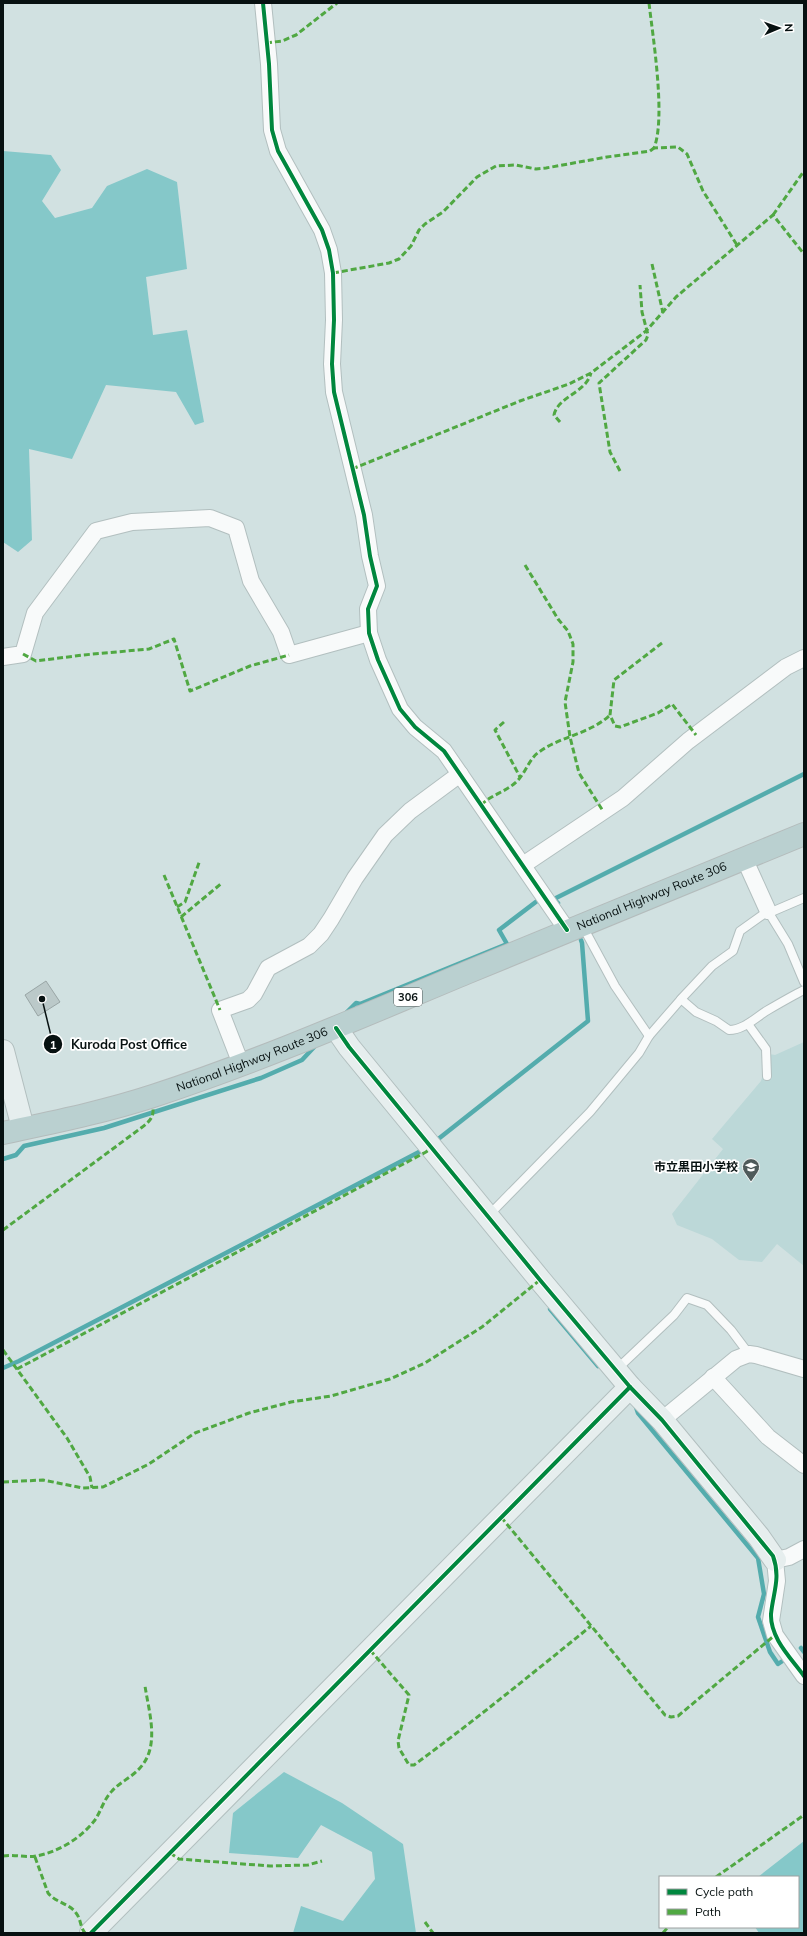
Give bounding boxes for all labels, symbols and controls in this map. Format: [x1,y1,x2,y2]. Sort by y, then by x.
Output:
north arrow [759,8,799,48]
text: N [782,23,796,32]
street label: National Highway Route 306 [574,858,729,933]
road number: 306 [394,988,422,1006]
street label: National Highway Route 306 [174,1024,330,1095]
callout: Kuroda Post Office [43,1032,195,1057]
text: Kuroda Post Office [71,1036,187,1052]
text: 1 [49,1037,57,1052]
school or university icon: 市立黒田小学校 [741,1157,761,1182]
place label: 市立黒田小学校 [654,1159,738,1174]
legend [659,1876,799,1928]
text: Cycle path [695,1884,753,1899]
text: Path [695,1904,721,1919]

